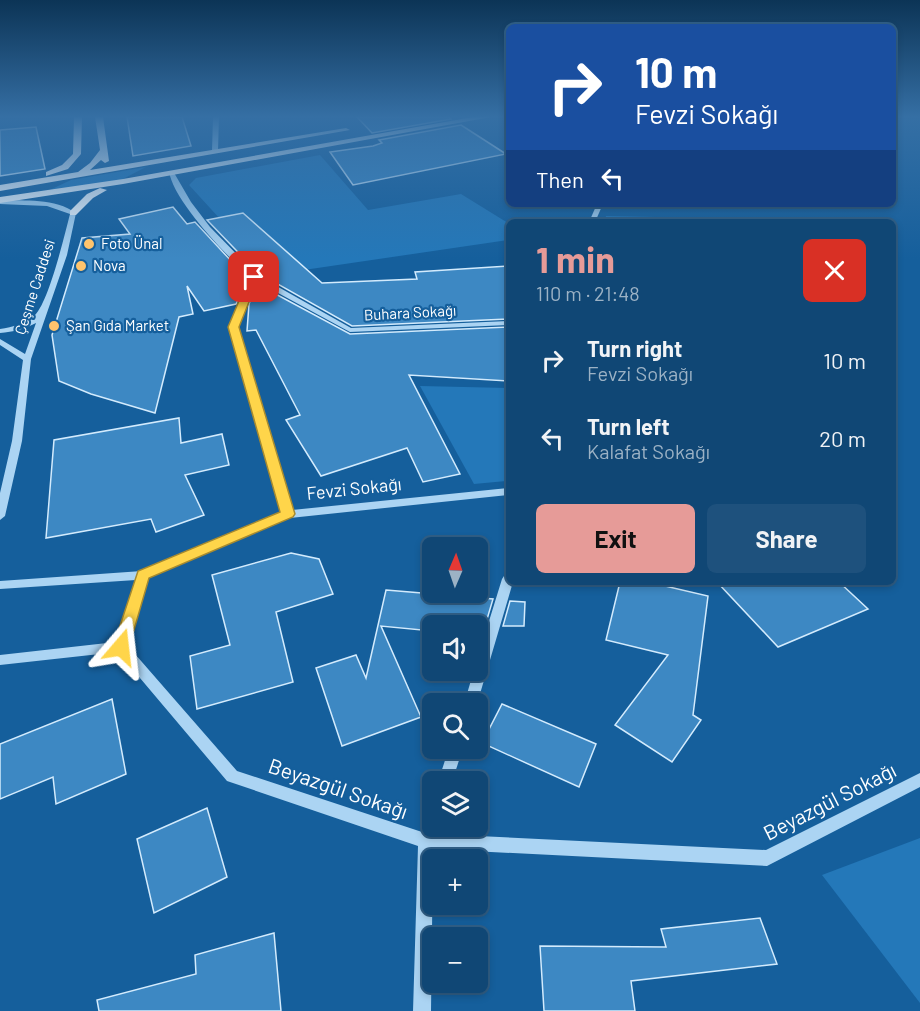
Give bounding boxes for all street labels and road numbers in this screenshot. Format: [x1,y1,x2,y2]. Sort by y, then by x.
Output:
street label: Çeşme Caddesi [10,237,58,337]
street label: Buhara Sokağı [363,301,456,323]
street label: Fevzi Sokağı [305,472,403,504]
street label: Beyazgül Sokağı [266,752,411,823]
street label: Beyazgül Sokağı [759,756,900,845]

